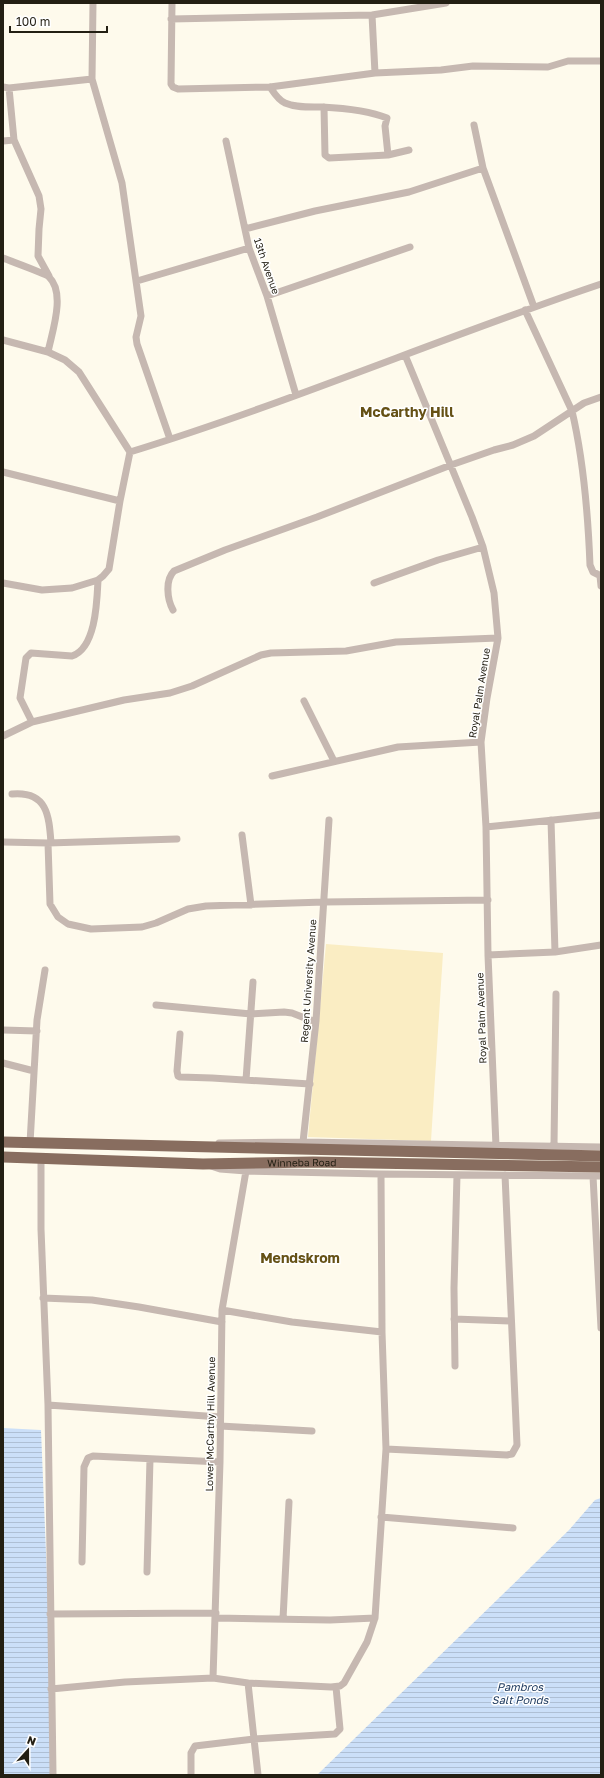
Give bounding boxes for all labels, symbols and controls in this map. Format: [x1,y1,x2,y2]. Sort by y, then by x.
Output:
scale bar [10,8,107,34]
text: 100 m [16,14,50,29]
street label: 13th Avenue [252,236,282,296]
district label: McCarthy Hill [360,403,454,420]
street label: Royal Palm Avenue [466,647,492,739]
street label: Regent University Avenue [298,919,318,1043]
street label: Royal Palm Avenue [473,972,489,1064]
street label: Winneba Road [267,1156,337,1169]
district label: Mendskrom [260,1249,340,1266]
street label: Lower McCarthy Hill Avenue [203,1356,217,1492]
water label: Pambros Salt Ponds [492,1680,550,1706]
north arrow [8,1730,48,1770]
text: N [26,1733,38,1748]

